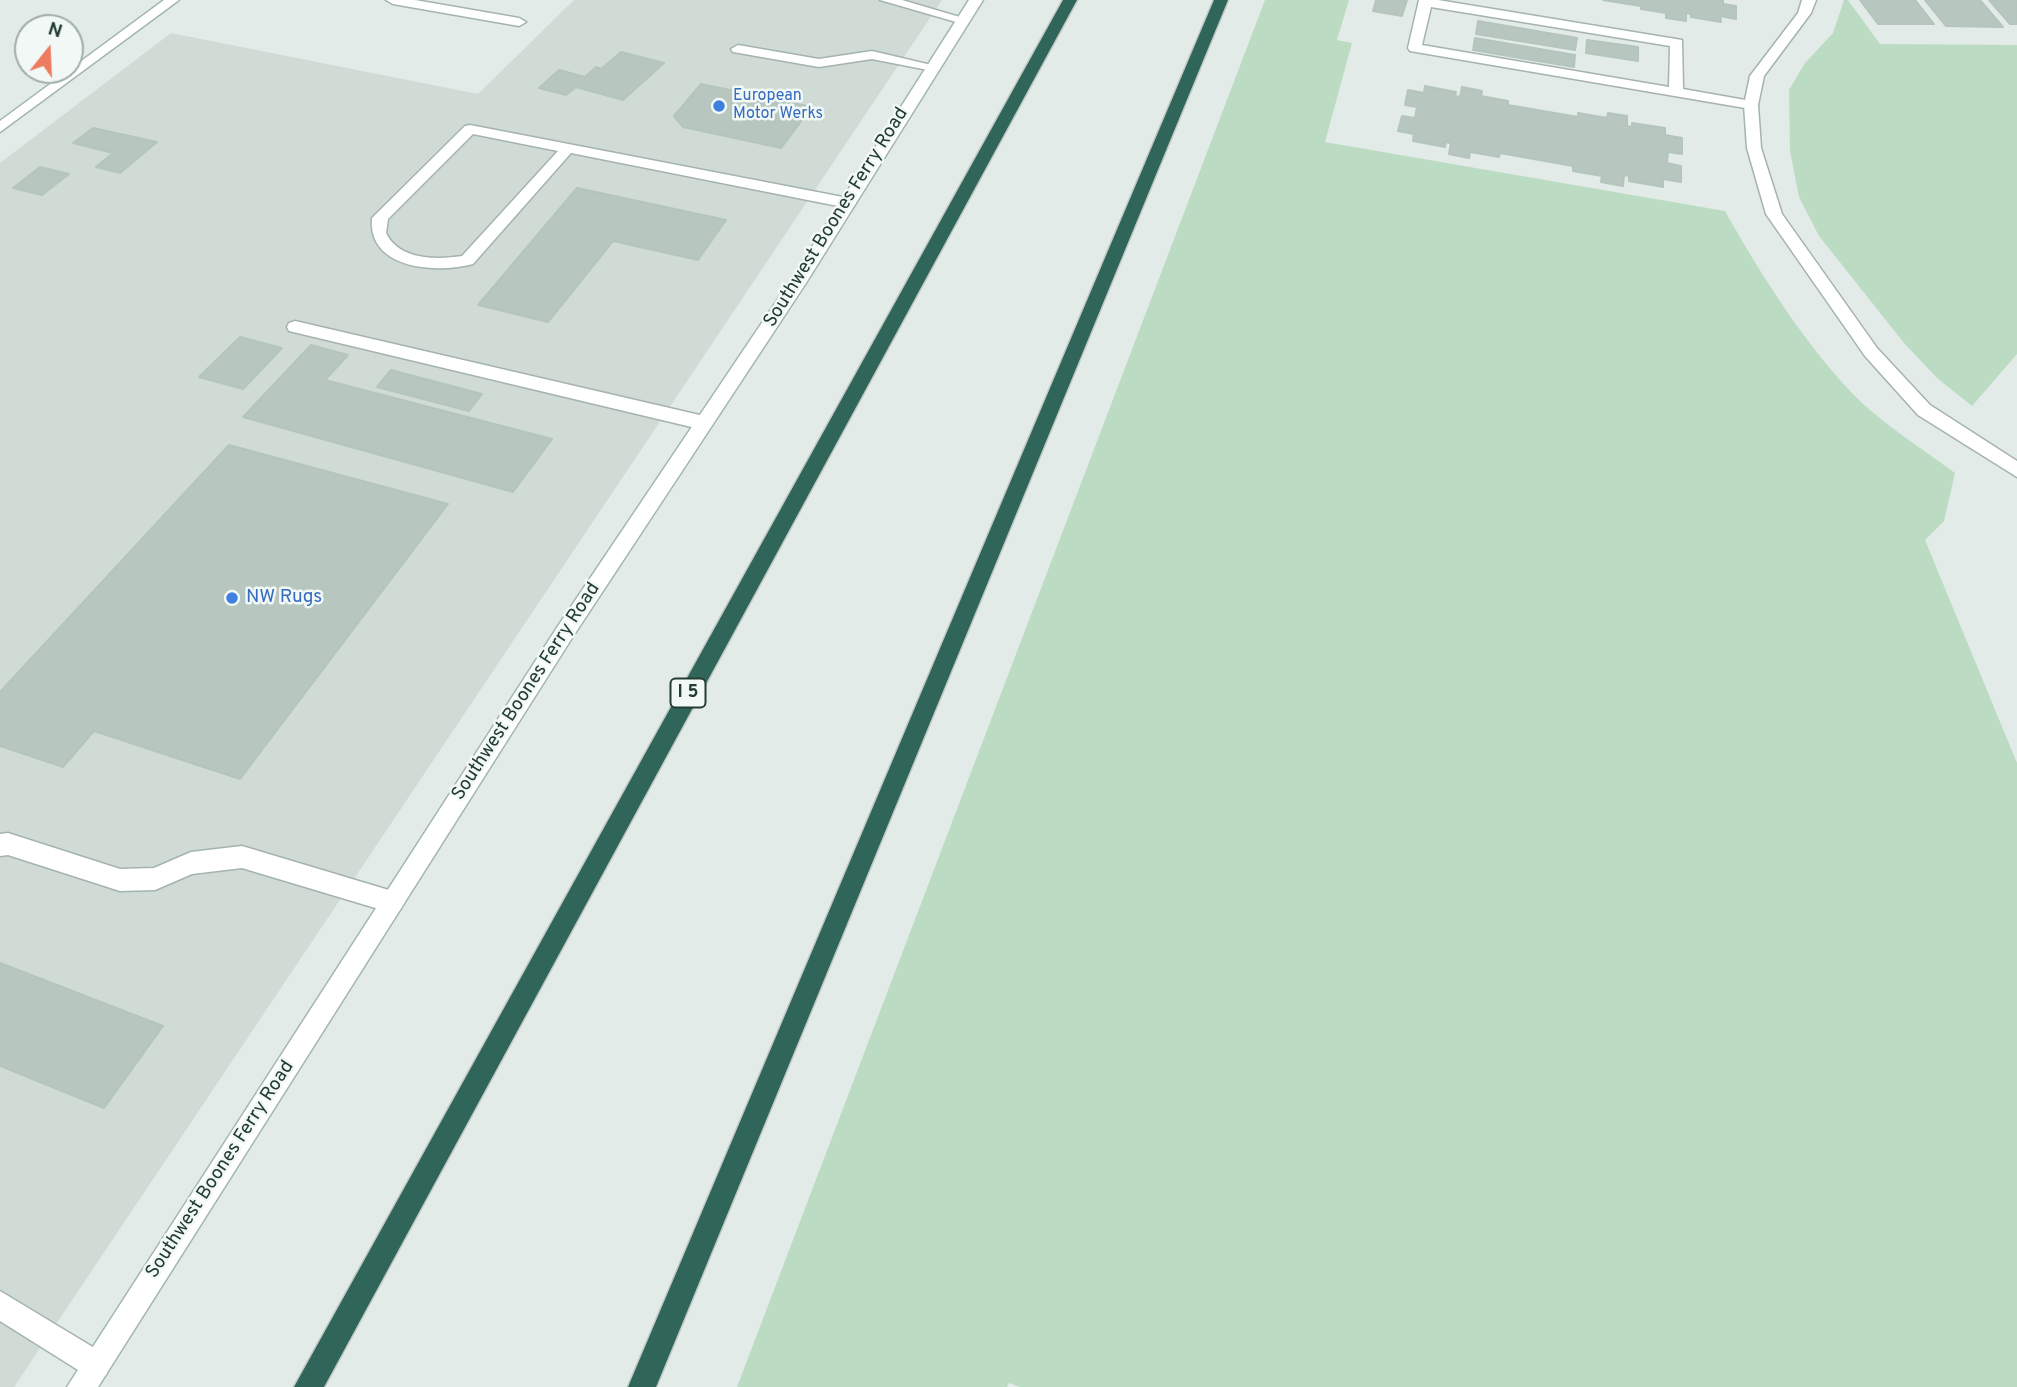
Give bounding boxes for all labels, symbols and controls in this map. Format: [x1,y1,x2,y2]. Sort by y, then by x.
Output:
north arrow [14,14,84,84]
text: N [45,17,65,44]
place label: European Motor Werks [733,87,823,125]
marker: European Motor Werks [711,98,727,114]
street label: Southwest Boones Ferry Road [760,104,914,332]
street label: Southwest Boones Ferry Road [448,579,606,805]
place label: NW Rugs [246,587,322,609]
marker: NW Rugs [224,590,240,606]
road number: I 5 [670,678,706,708]
street label: Southwest Boones Ferry Road [142,1057,300,1283]

